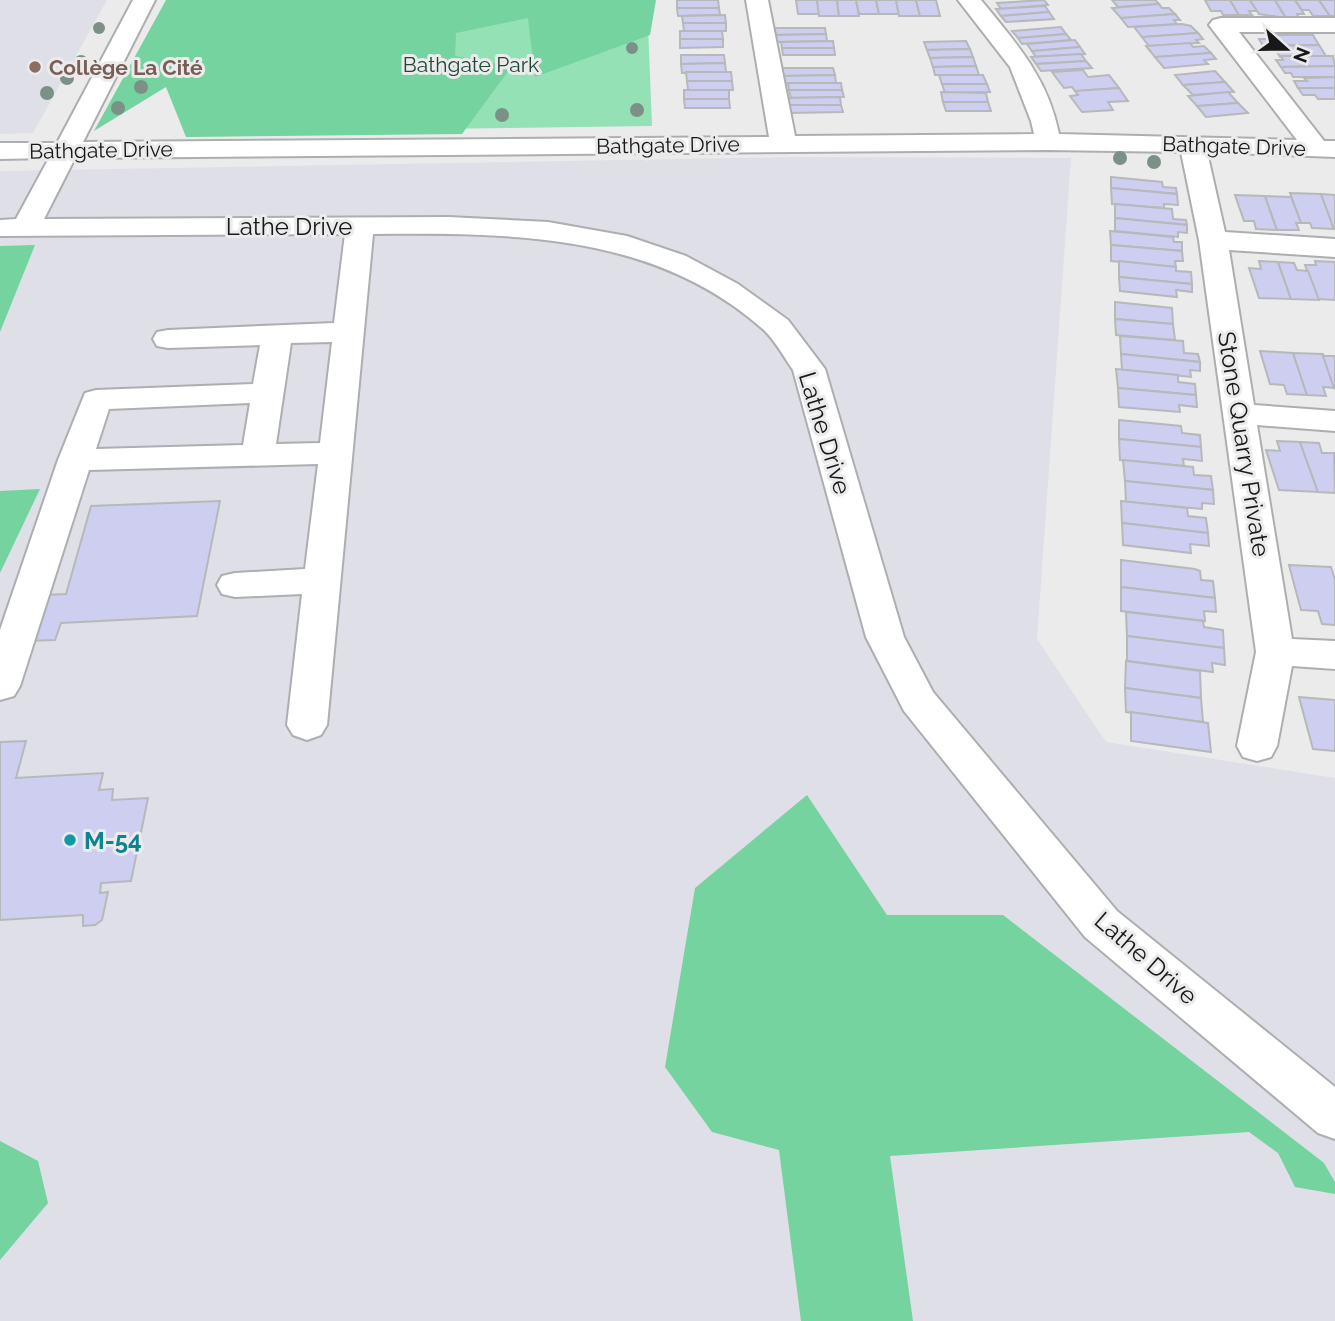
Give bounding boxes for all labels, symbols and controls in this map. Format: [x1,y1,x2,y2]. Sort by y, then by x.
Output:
north arrow [1251,14,1321,84]
text: N [1289,44,1315,66]
park label: Bathgate Park [403,52,539,77]
place label: Collège La Cité [49,55,203,80]
marker: Collège La Cité [27,59,43,75]
street label: Bathgate Drive [596,131,740,159]
street label: Bathgate Drive [1162,131,1306,161]
street label: Bathgate Drive [29,136,173,164]
street label: Lathe Drive [226,212,352,241]
street label: Stone Quarry Private [1212,329,1276,559]
street label: Lathe Drive [793,368,857,498]
place label: M-54 [84,826,142,855]
marker: M-54 [62,832,78,848]
street label: Lathe Drive [1089,906,1203,1010]

